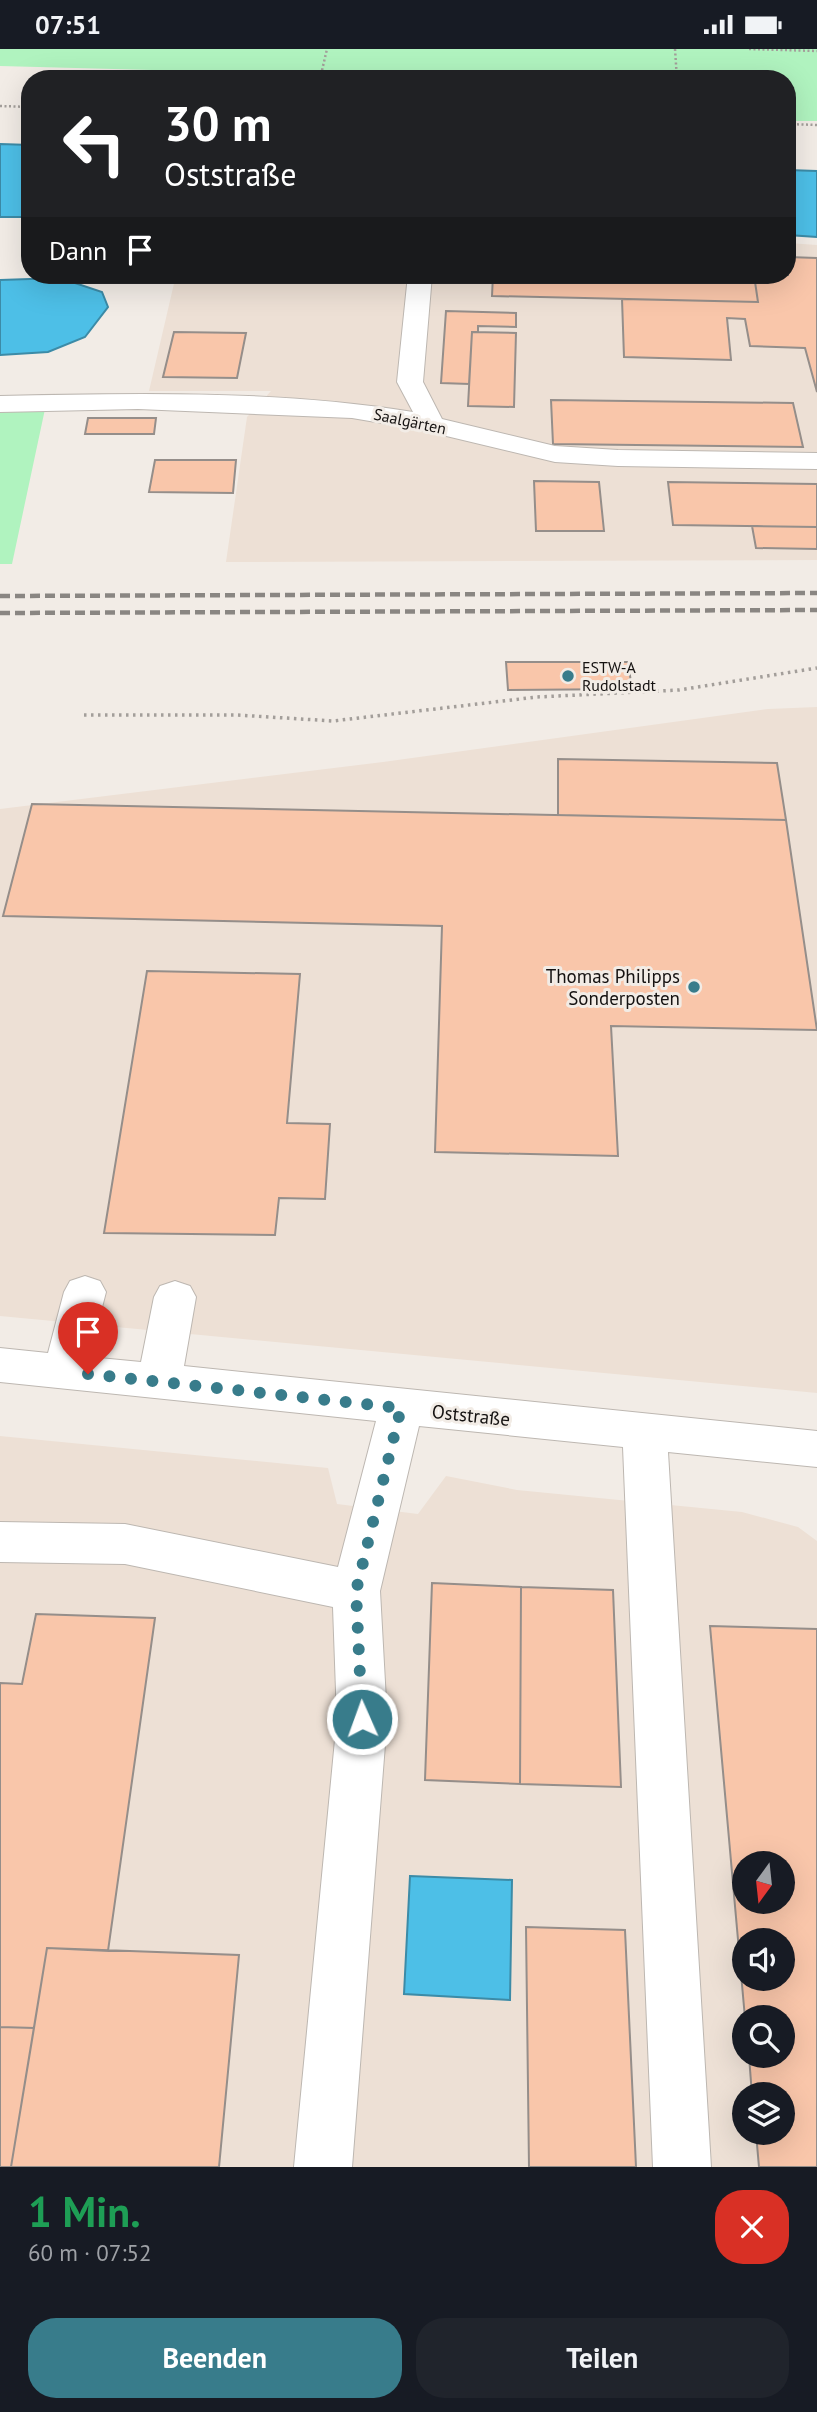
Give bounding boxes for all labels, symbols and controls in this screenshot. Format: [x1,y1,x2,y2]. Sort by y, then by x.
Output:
text: 07:51 [35,8,101,41]
text: 30 m [164,91,271,155]
icon: left [49,98,140,189]
text: Oststraße [164,153,296,195]
icon: arrive [121,231,159,269]
text: Dann [49,234,107,267]
street label: Saalgärten [372,404,448,438]
place label: ESTW-A Rudolstadt [582,657,657,695]
marker: ESTW-A Rudolstadt [560,668,576,684]
place label: Thomas Philipps Sonderposten [546,964,680,1010]
marker: Thomas Philipps Sonderposten [686,979,702,995]
pin [58,1302,118,1374]
icon: arrive [69,1313,107,1351]
street label: Oststraße [431,1399,511,1431]
position arrow [325,1682,399,1756]
north arrow [732,1851,794,1915]
map controls [732,1851,795,2145]
button: sound [732,1928,795,1991]
button: search [732,2005,795,2068]
button: layers [732,2082,795,2145]
text: 1 Min. [28,2184,141,2239]
button: close [715,2190,789,2264]
text: 60 m · 07:52 [28,2238,152,2267]
button: Beenden [28,2318,402,2398]
button: Teilen [416,2318,789,2398]

